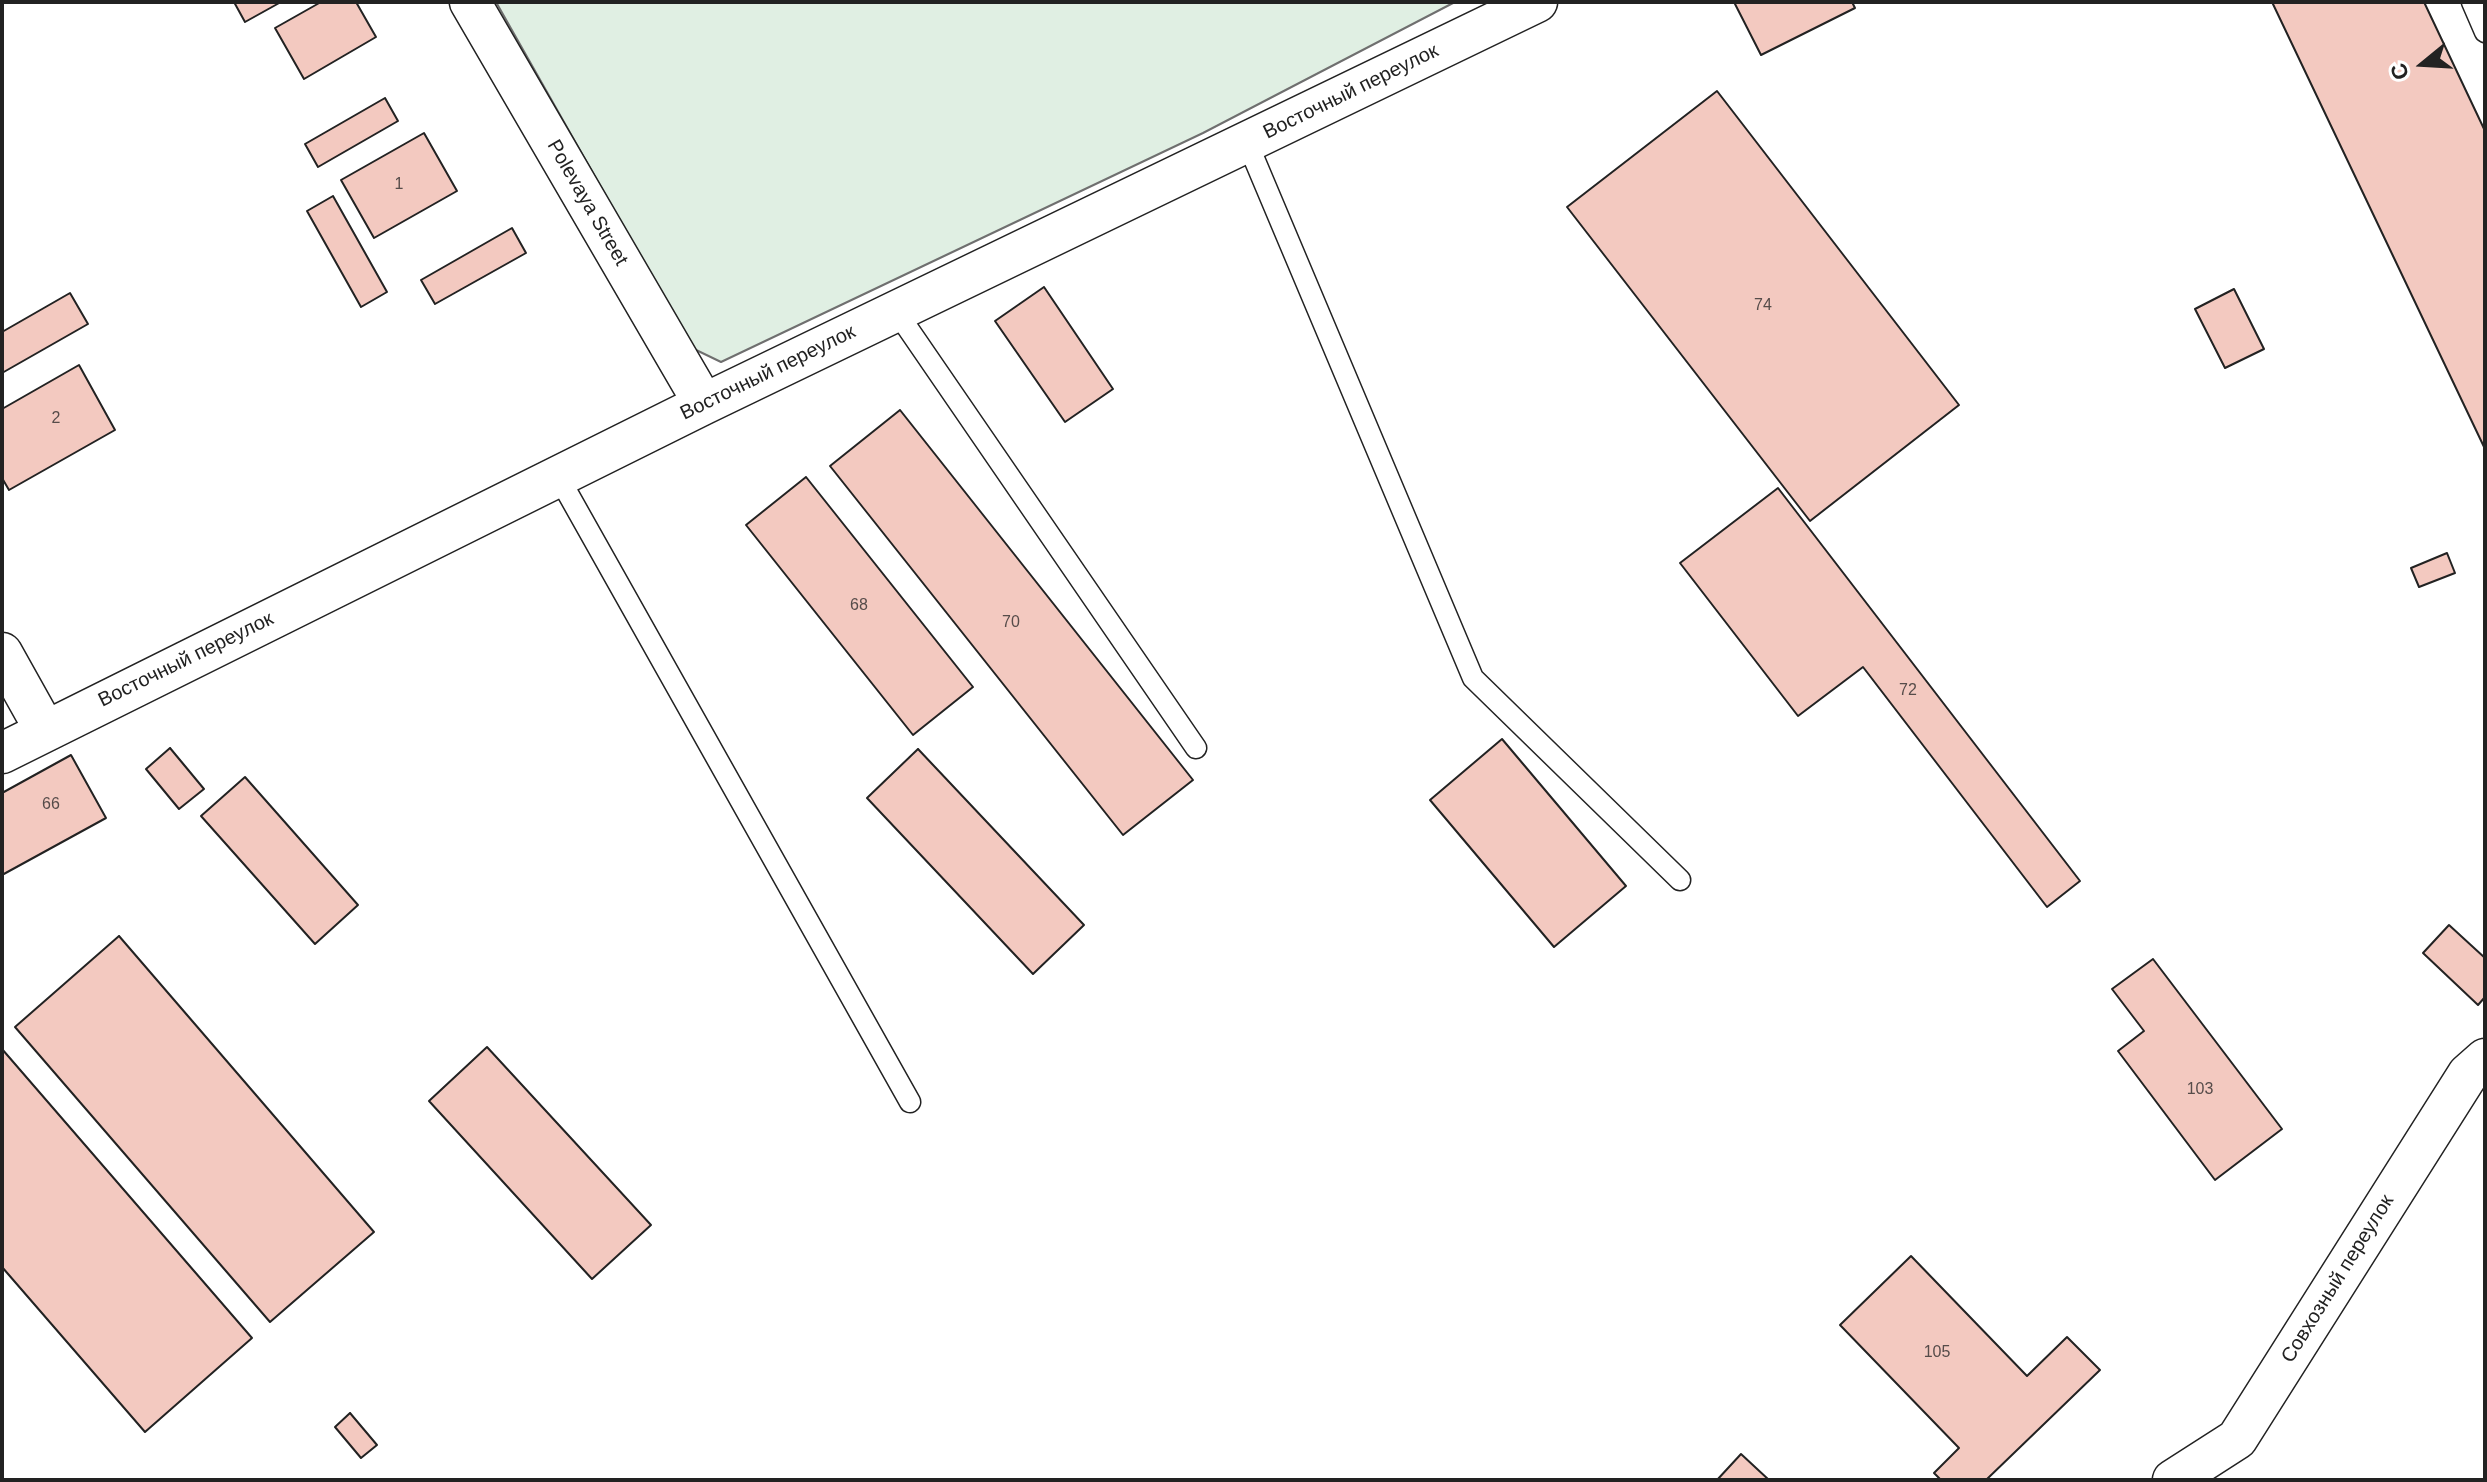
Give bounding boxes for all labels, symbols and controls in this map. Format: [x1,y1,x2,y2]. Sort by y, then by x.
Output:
north arrow [2383,24,2463,104]
street label: Восточный переулок [1259,39,1443,145]
text: С [2385,60,2414,83]
street label: Polevaya Street [541,136,633,270]
house number: 1 [395,175,403,195]
house number: 74 [1754,296,1772,316]
street label: Восточный переулок [676,320,860,426]
house number: 2 [52,409,60,429]
house number: 68 [850,596,868,616]
street label: Восточный переулок [94,607,278,713]
house number: 70 [1002,613,1020,633]
house number: 72 [1899,681,1917,701]
house number: 66 [42,795,60,815]
house number: 103 [2187,1080,2213,1100]
street label: Совхозный переулок [2277,1191,2399,1367]
house number: 105 [1924,1343,1950,1363]

